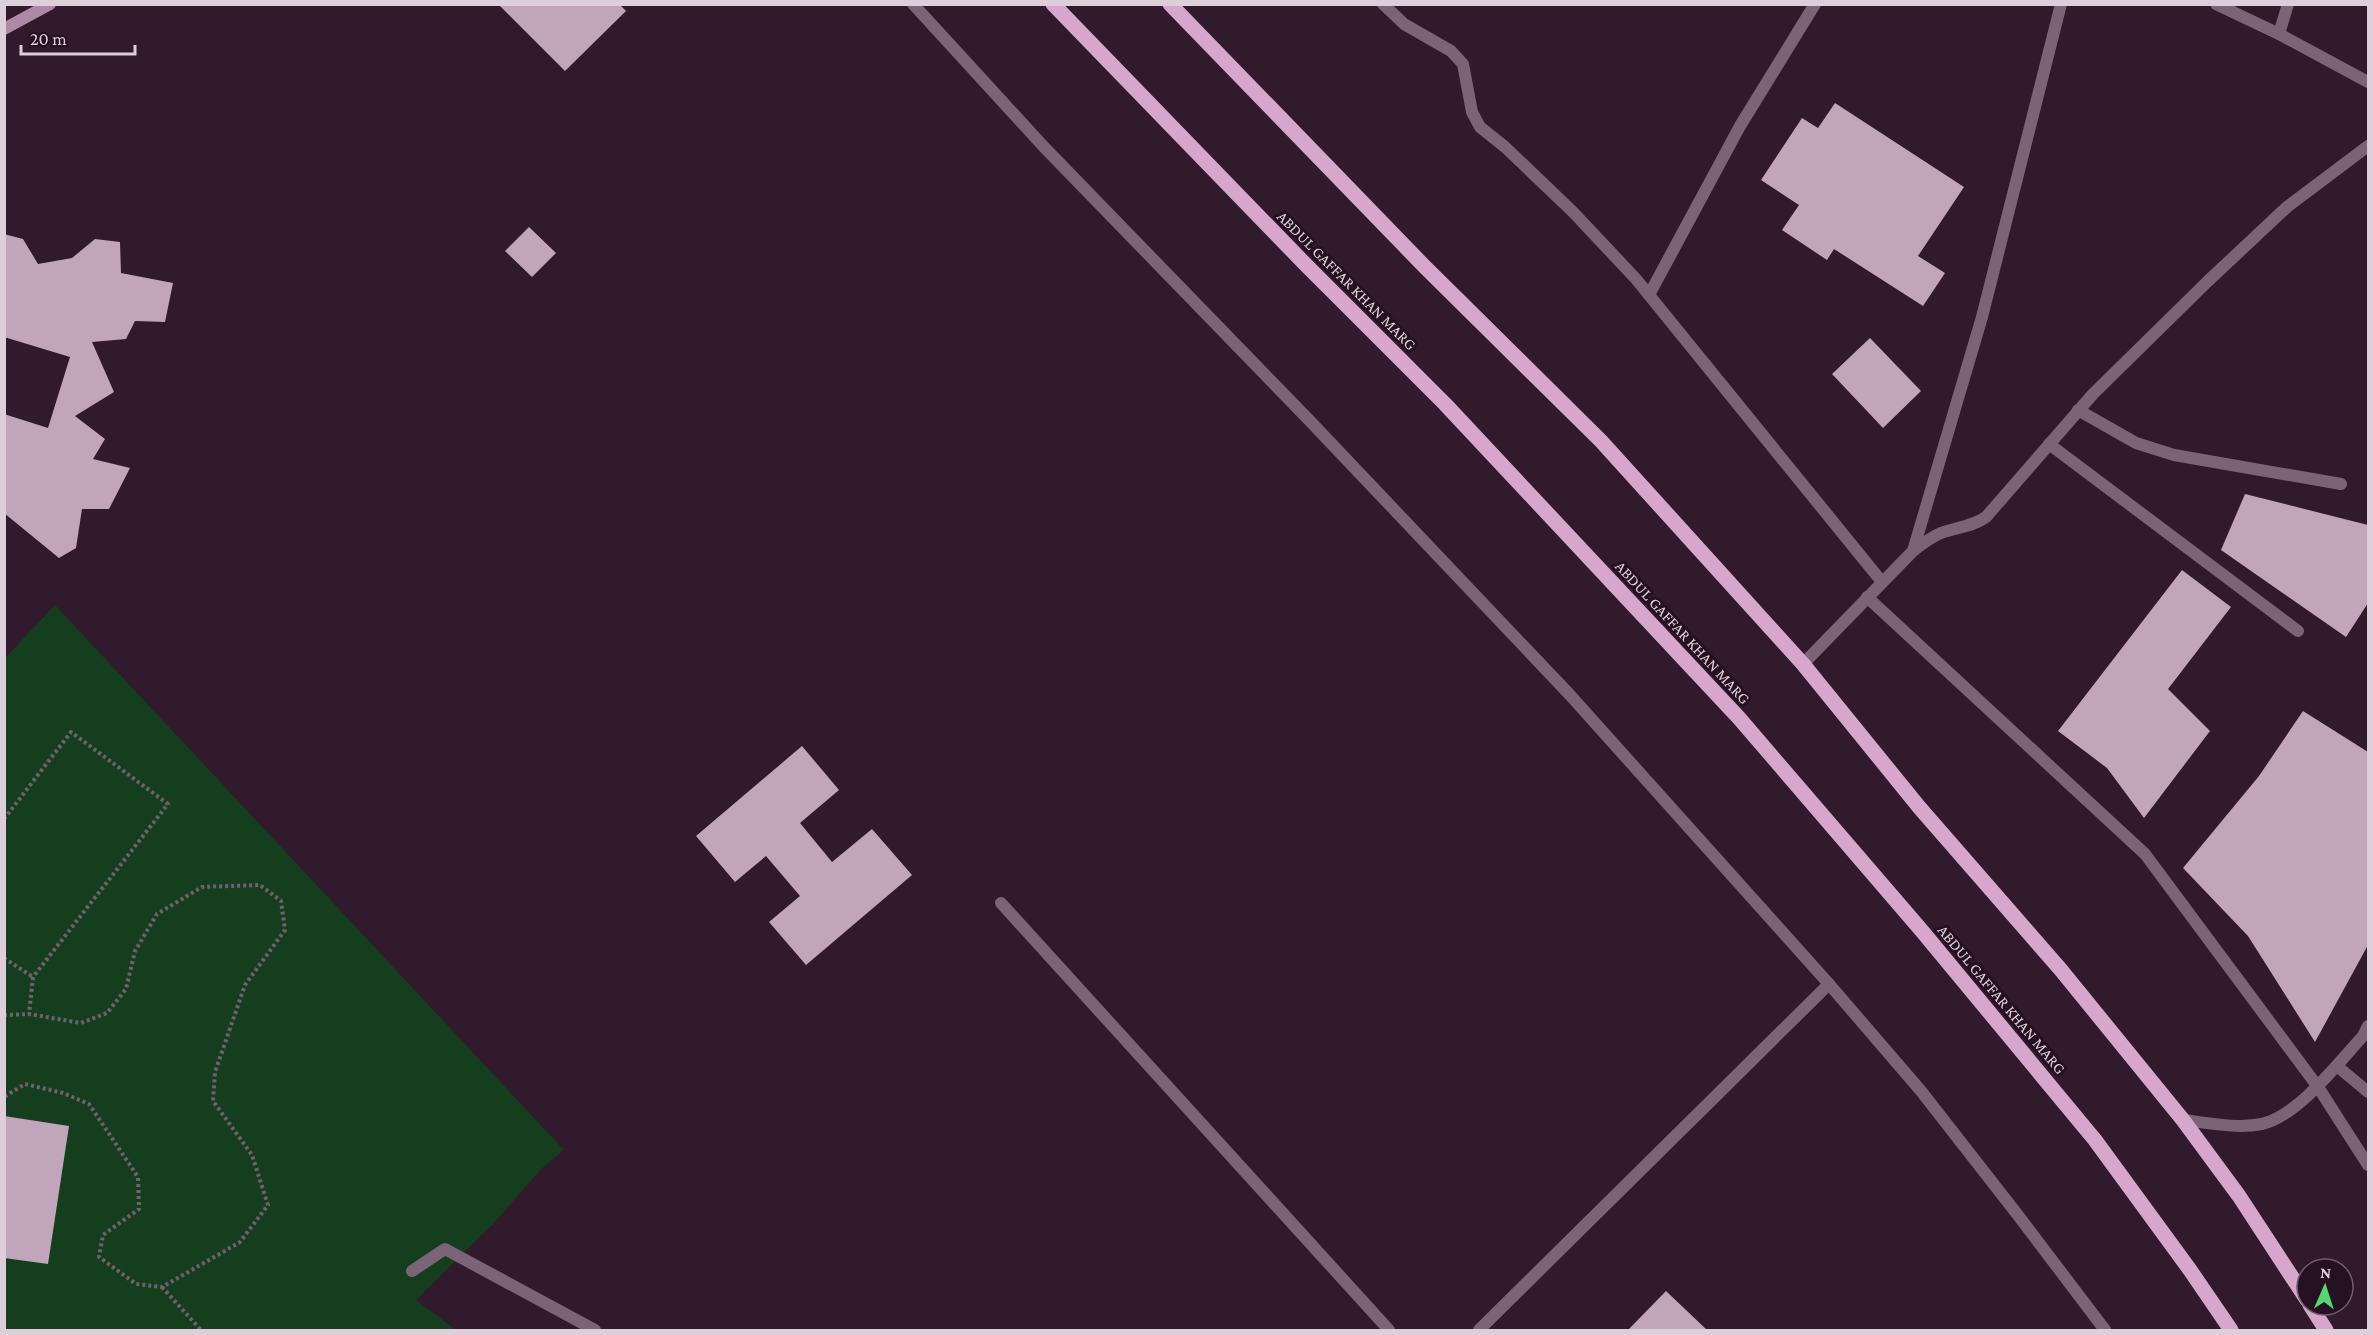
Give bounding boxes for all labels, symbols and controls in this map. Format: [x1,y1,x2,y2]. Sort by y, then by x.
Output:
scale bar [21,18,135,56]
text: 20 m [30,29,67,49]
street label: ABDUL GAFFAR KHAN MARG [1274,208,1419,353]
street label: ABDUL GAFFAR KHAN MARG [1612,557,1753,707]
street label: ABDUL GAFFAR KHAN MARG [1934,921,2069,1077]
north arrow [2295,1257,2355,1317]
text: N [2320,1264,2332,1281]

